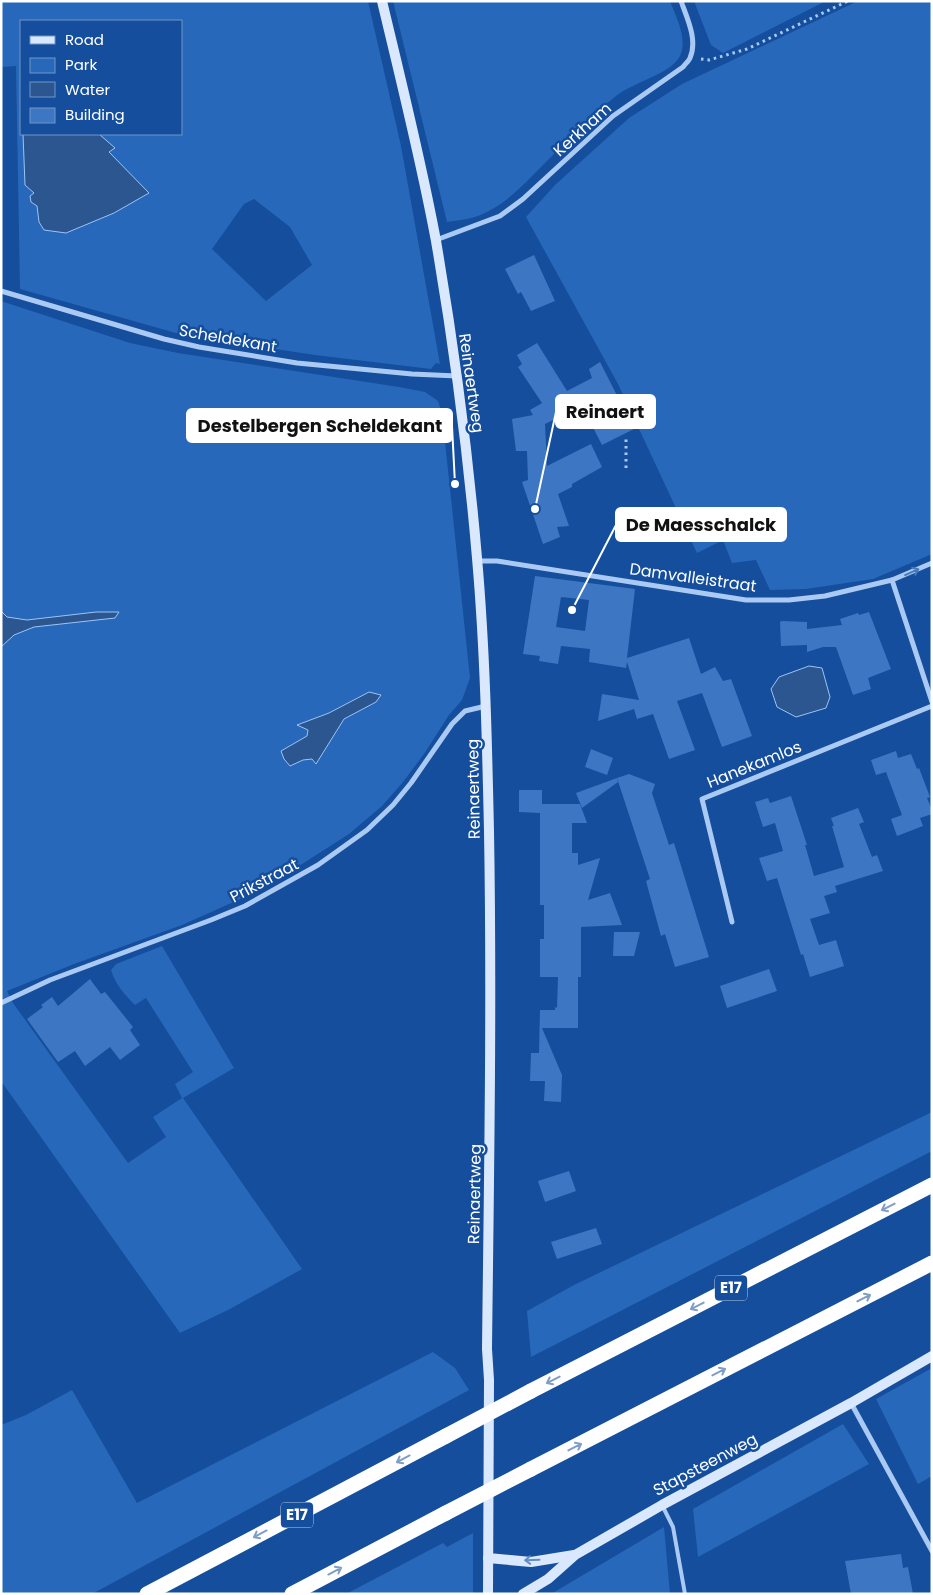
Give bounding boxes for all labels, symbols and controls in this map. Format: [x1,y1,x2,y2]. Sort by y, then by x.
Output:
legend [20,20,182,135]
text: Road [65,29,104,50]
text: Park [65,54,97,75]
text: Water [65,79,111,100]
street label: Kerkham [548,97,617,162]
text: Building [65,104,125,125]
street label: Scheldekant [177,319,279,358]
street label: Reinaertweg [453,332,490,434]
callout: Reinaert [556,395,655,428]
text: Reinaert [566,399,644,424]
callout: Destelbergen Scheldekant [187,409,452,442]
text: Destelbergen Scheldekant [198,413,442,438]
callout: De Maesschalck [616,508,786,541]
text: De Maesschalck [626,512,777,537]
street label: Damvalleistraat [628,557,758,598]
one-way arrow [904,566,919,576]
street label: Hanekamlos [703,735,805,794]
street label: Reinaertweg [461,739,486,839]
street label: Prikstraat [226,853,303,908]
street label: Reinaertweg [462,1144,487,1244]
one-way arrow [881,1202,896,1212]
road number: E17 [715,1276,747,1300]
one-way arrow [856,1293,871,1303]
one-way arrow [690,1301,705,1311]
one-way arrow [711,1367,726,1376]
one-way arrow [546,1376,561,1385]
street label: Stapsteenweg [649,1427,761,1502]
one-way arrow [567,1442,582,1452]
one-way arrow [396,1454,411,1464]
road number: E17 [281,1502,313,1528]
one-way arrow [253,1530,267,1540]
one-way arrow [524,1556,540,1565]
one-way arrow [328,1566,343,1576]

